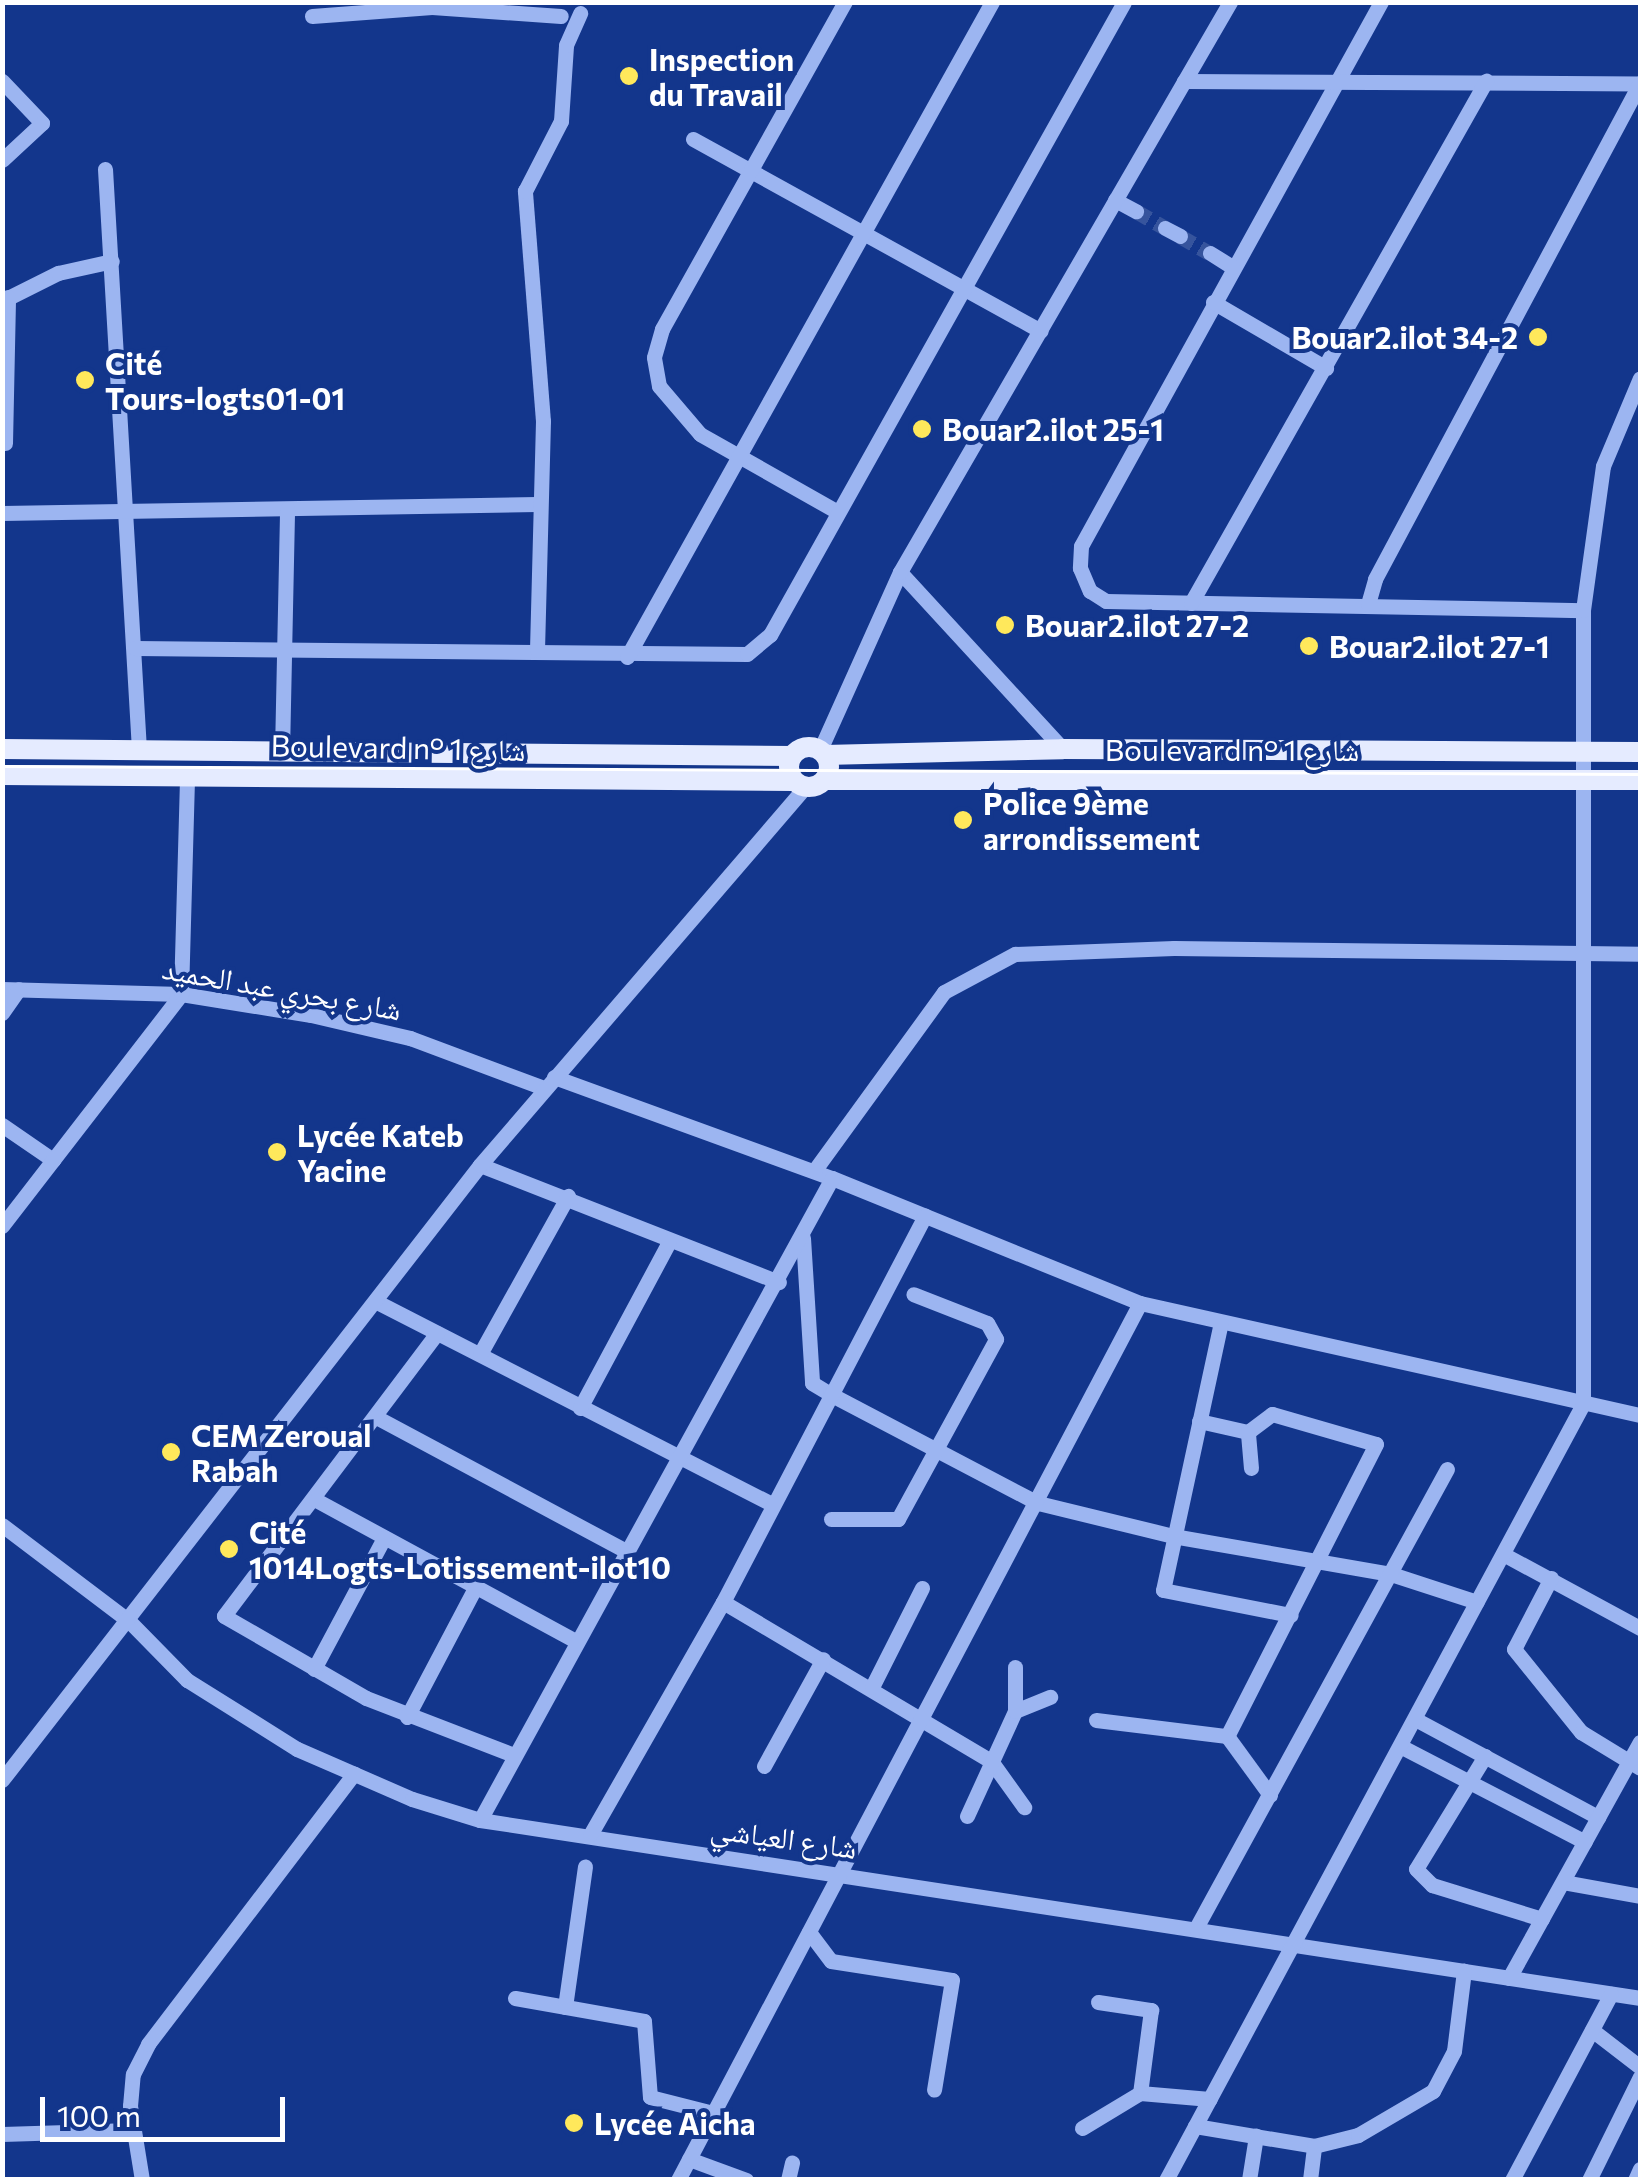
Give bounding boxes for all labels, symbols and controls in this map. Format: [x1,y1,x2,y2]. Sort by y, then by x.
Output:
place label: Inspection du Travail [649,41,794,112]
marker: Inspection du Travail [618,65,640,87]
place label: Bouar2.ilot 34-2 [1291,319,1518,355]
marker: Bouar2.ilot 34-2 [1527,326,1549,348]
place label: Cité Tours-logts01-01 [105,345,345,416]
marker: Cité Tours-logts01-01 [74,369,96,391]
place label: Bouar2.ilot 25-1 [942,411,1164,447]
marker: Bouar2.ilot 25-1 [911,418,933,440]
place label: Bouar2.ilot 27-2 [1025,607,1249,643]
marker: Bouar2.ilot 27-2 [994,614,1016,636]
place label: Bouar2.ilot 27-1 [1329,628,1550,664]
marker: Bouar2.ilot 27-1 [1298,635,1320,657]
street label: Boulevard n° شارع 1 [270,727,526,767]
street label: Boulevard n° شارع 1 [1105,731,1359,767]
place label: Police 9ème arrondissement [983,785,1200,856]
marker: Police 9ème arrondissement [952,809,974,831]
street label: شارع بحري عبد الحميد [160,949,404,1027]
place label: Lycée Kateb Yacine [297,1117,464,1188]
marker: Lycée Kateb Yacine [266,1141,288,1163]
place label: CEM Zeroual Rabah [191,1417,371,1488]
marker: CEM Zeroual Rabah [160,1441,182,1463]
place label: Cité 1014Logts-Lotissement-ilot10 [249,1514,671,1584]
marker: Cité 1014Logts-Lotissement-ilot10 [218,1538,240,1560]
street label: شارع العياشي [708,1809,860,1865]
scale bar [45,2077,290,2139]
text: 100 m [57,2096,141,2133]
place label: Lycée Aicha [594,2105,756,2141]
marker: Lycée Aicha [563,2112,585,2134]

